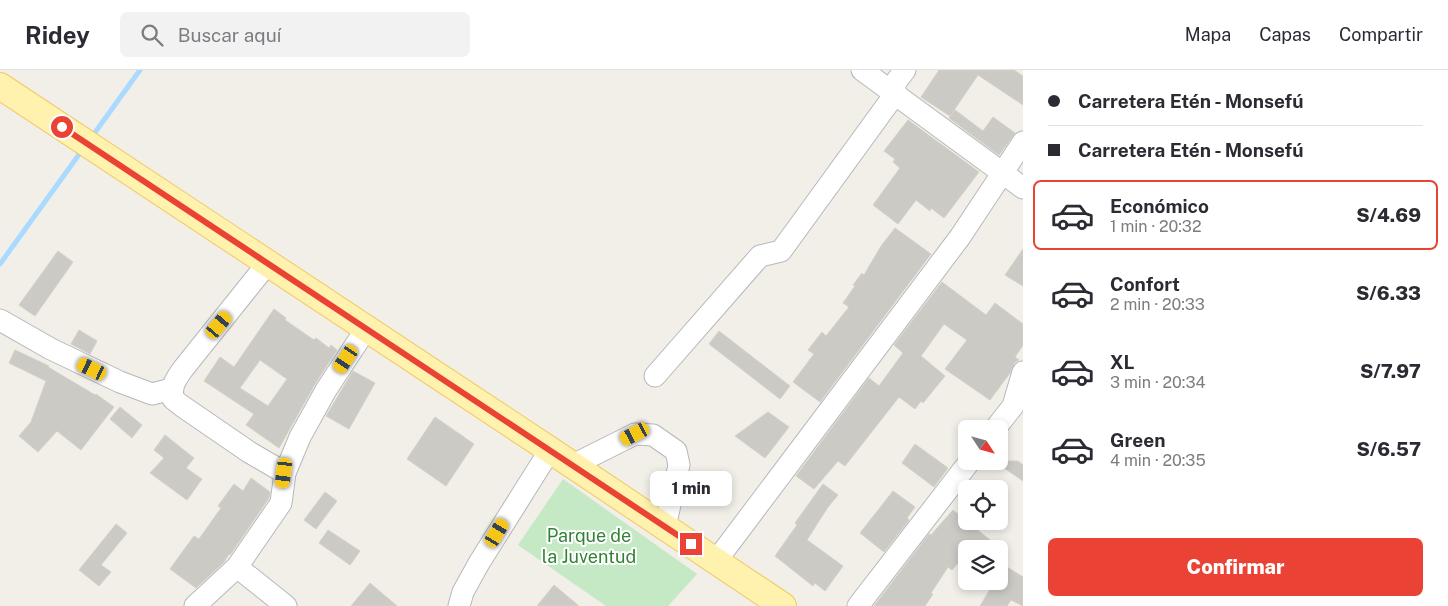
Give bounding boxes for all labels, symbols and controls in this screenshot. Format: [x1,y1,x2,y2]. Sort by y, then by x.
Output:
search box [120,12,470,57]
text: Ridey [25,21,90,49]
icon: search [138,21,166,49]
text: Buscar aquí [178,24,281,46]
text: Mapa [1185,24,1231,45]
text: Capas [1259,24,1311,45]
text: Compartir [1339,24,1423,45]
text: Carretera Etén - Monsefú [1078,90,1303,112]
route start [51,116,73,138]
text: Carretera Etén - Monsefú [1078,139,1303,161]
icon: car [1050,193,1095,238]
text: Económico [1110,195,1209,217]
text: S/4.69 [1356,204,1421,226]
text: 1 min · 20:32 [1110,217,1201,236]
icon: car [1050,271,1095,316]
text: Confort [1110,273,1180,295]
text: S/6.33 [1356,282,1421,304]
text: 2 min · 20:33 [1110,295,1205,314]
car [203,309,234,341]
car [331,342,360,376]
icon: car [1050,349,1095,394]
text: XL [1110,351,1135,373]
car [75,356,108,382]
text: S/7.97 [1360,360,1421,382]
text: 3 min · 20:34 [1110,373,1206,392]
north arrow [958,420,1008,470]
map controls [958,420,1008,590]
car [618,421,651,447]
icon: car [1050,427,1095,472]
text: Green [1110,429,1165,451]
text: S/6.57 [1357,438,1421,460]
text: 4 min · 20:35 [1110,451,1206,470]
car [274,457,293,489]
callout: 1 min [650,472,732,506]
text: 1 min [671,479,711,498]
button: locate [958,480,1008,530]
car [482,516,511,550]
park label: Parque de la Juventud [542,525,636,567]
route end [680,533,702,555]
button: Confirmar [1048,538,1423,596]
button: layers [958,540,1008,590]

